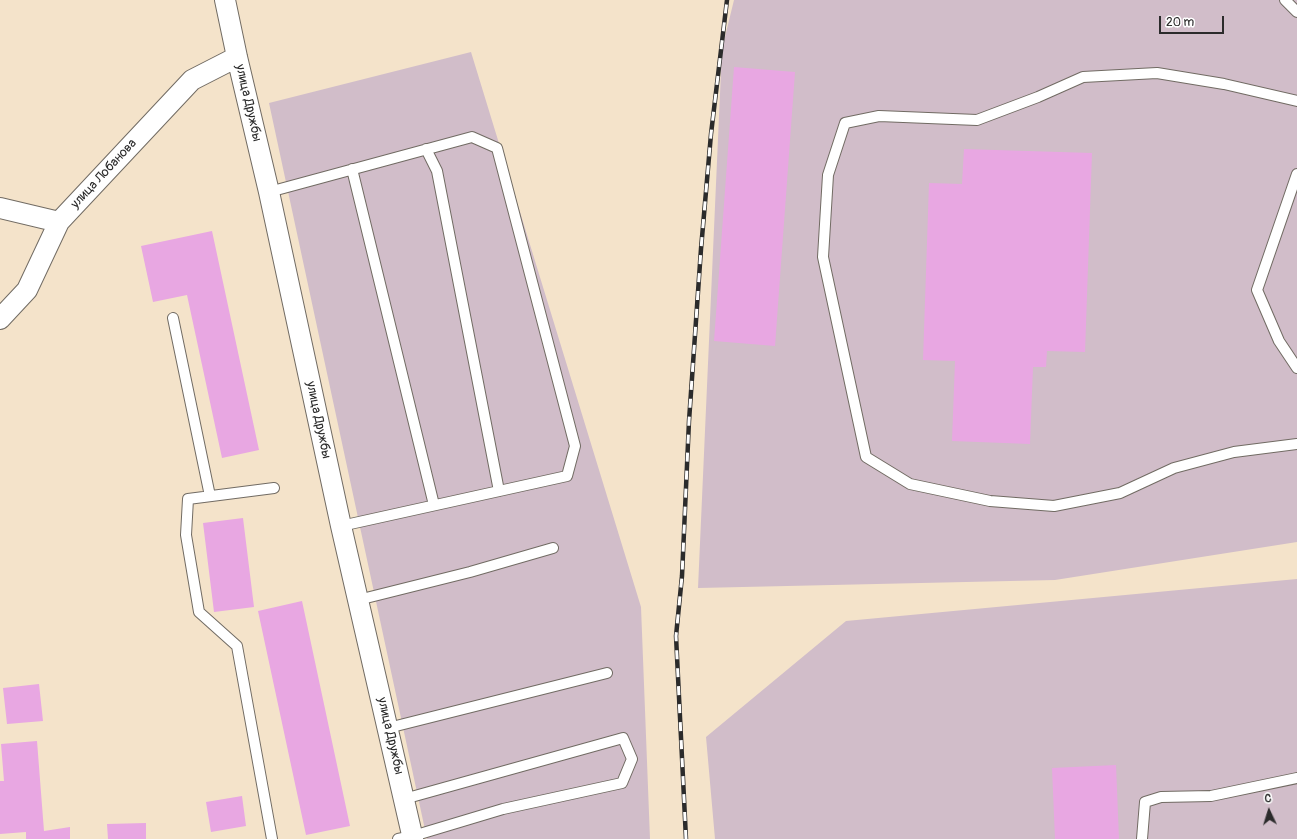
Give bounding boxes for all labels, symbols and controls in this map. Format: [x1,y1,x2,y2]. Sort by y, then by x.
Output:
scale bar [1161,8,1226,34]
text: 20 m [1166,15,1194,30]
street label: улица Дружбы [232,63,264,143]
street label: улица Лобанова [68,136,140,212]
street label: улица Дружбы [302,380,334,460]
street label: улица Дружбы [374,696,406,776]
north arrow [1249,791,1289,831]
text: С [1264,792,1272,805]

